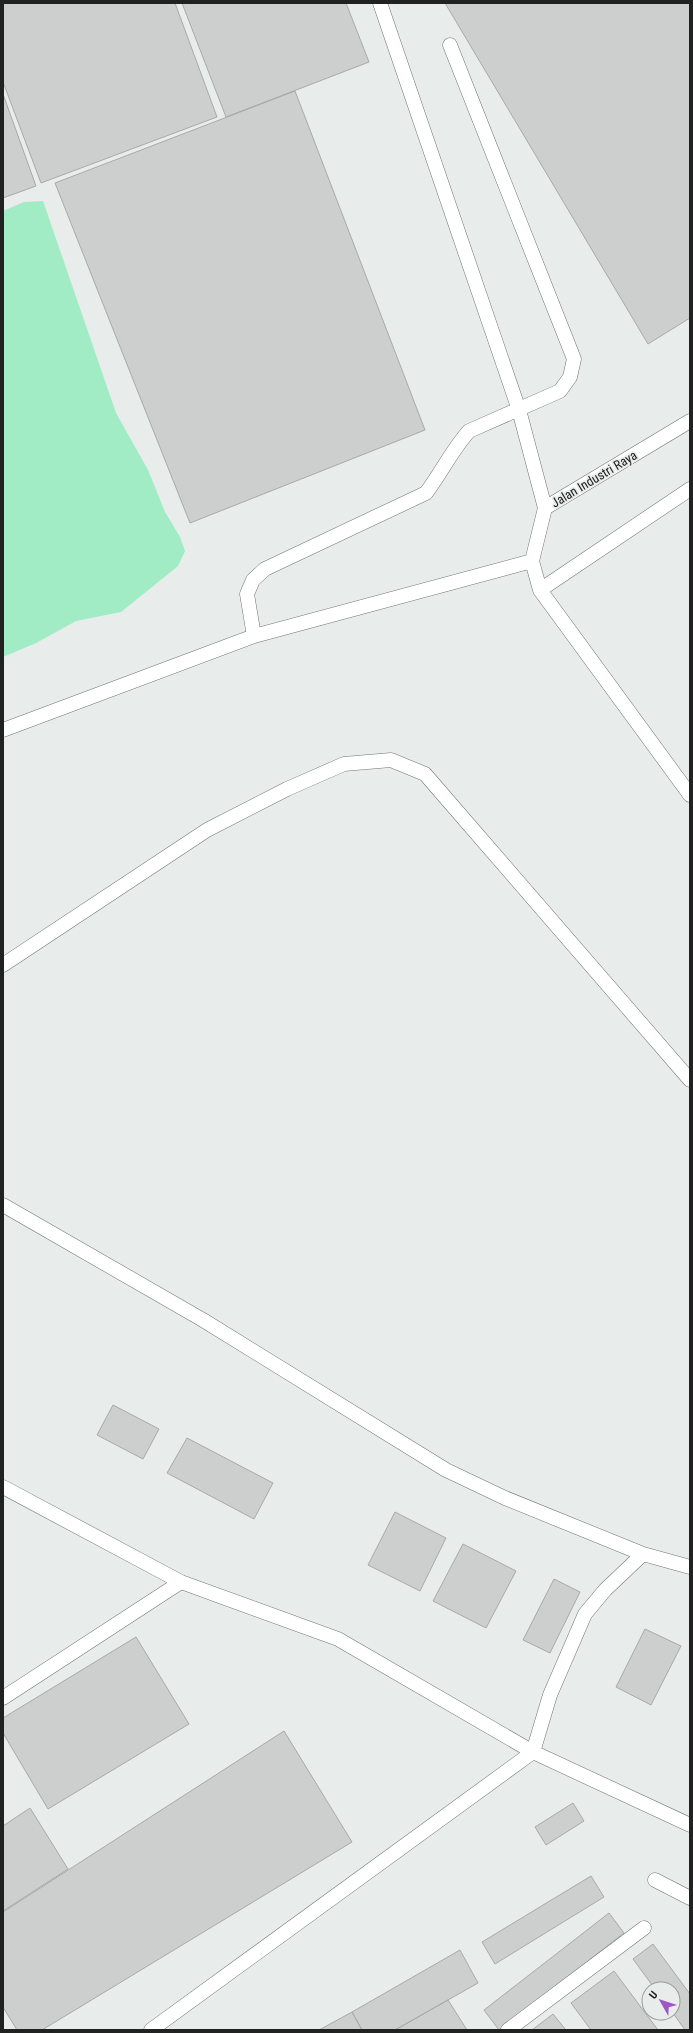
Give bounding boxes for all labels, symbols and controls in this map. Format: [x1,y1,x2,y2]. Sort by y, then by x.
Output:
street label: Jalan Industri Raya [548,447,640,511]
north arrow [641,1981,681,2021]
text: U [647,1988,661,2002]

